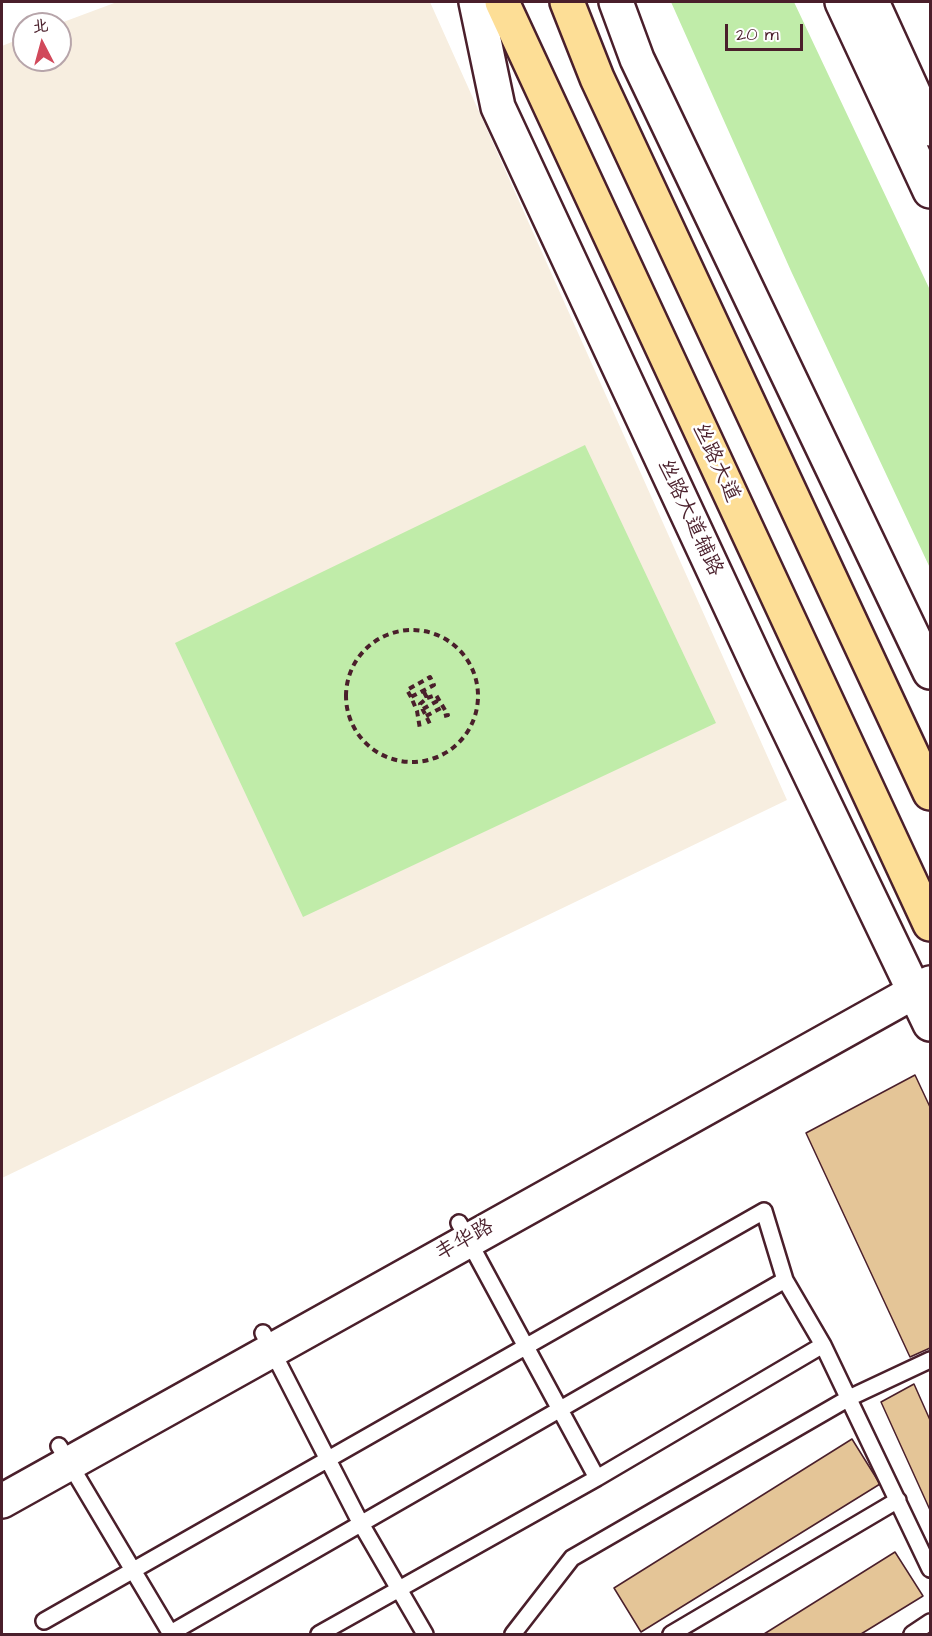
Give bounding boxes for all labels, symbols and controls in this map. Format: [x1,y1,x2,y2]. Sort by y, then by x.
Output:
north arrow [12,12,72,72]
scale bar [728,12,806,50]
text: 北 [31,14,49,38]
text: 20 m [736,22,779,47]
street label: 丝路大道 [686,420,744,506]
street label: 丝路大道辅路 [651,456,727,580]
street label: 丰华路 [431,1215,499,1267]

